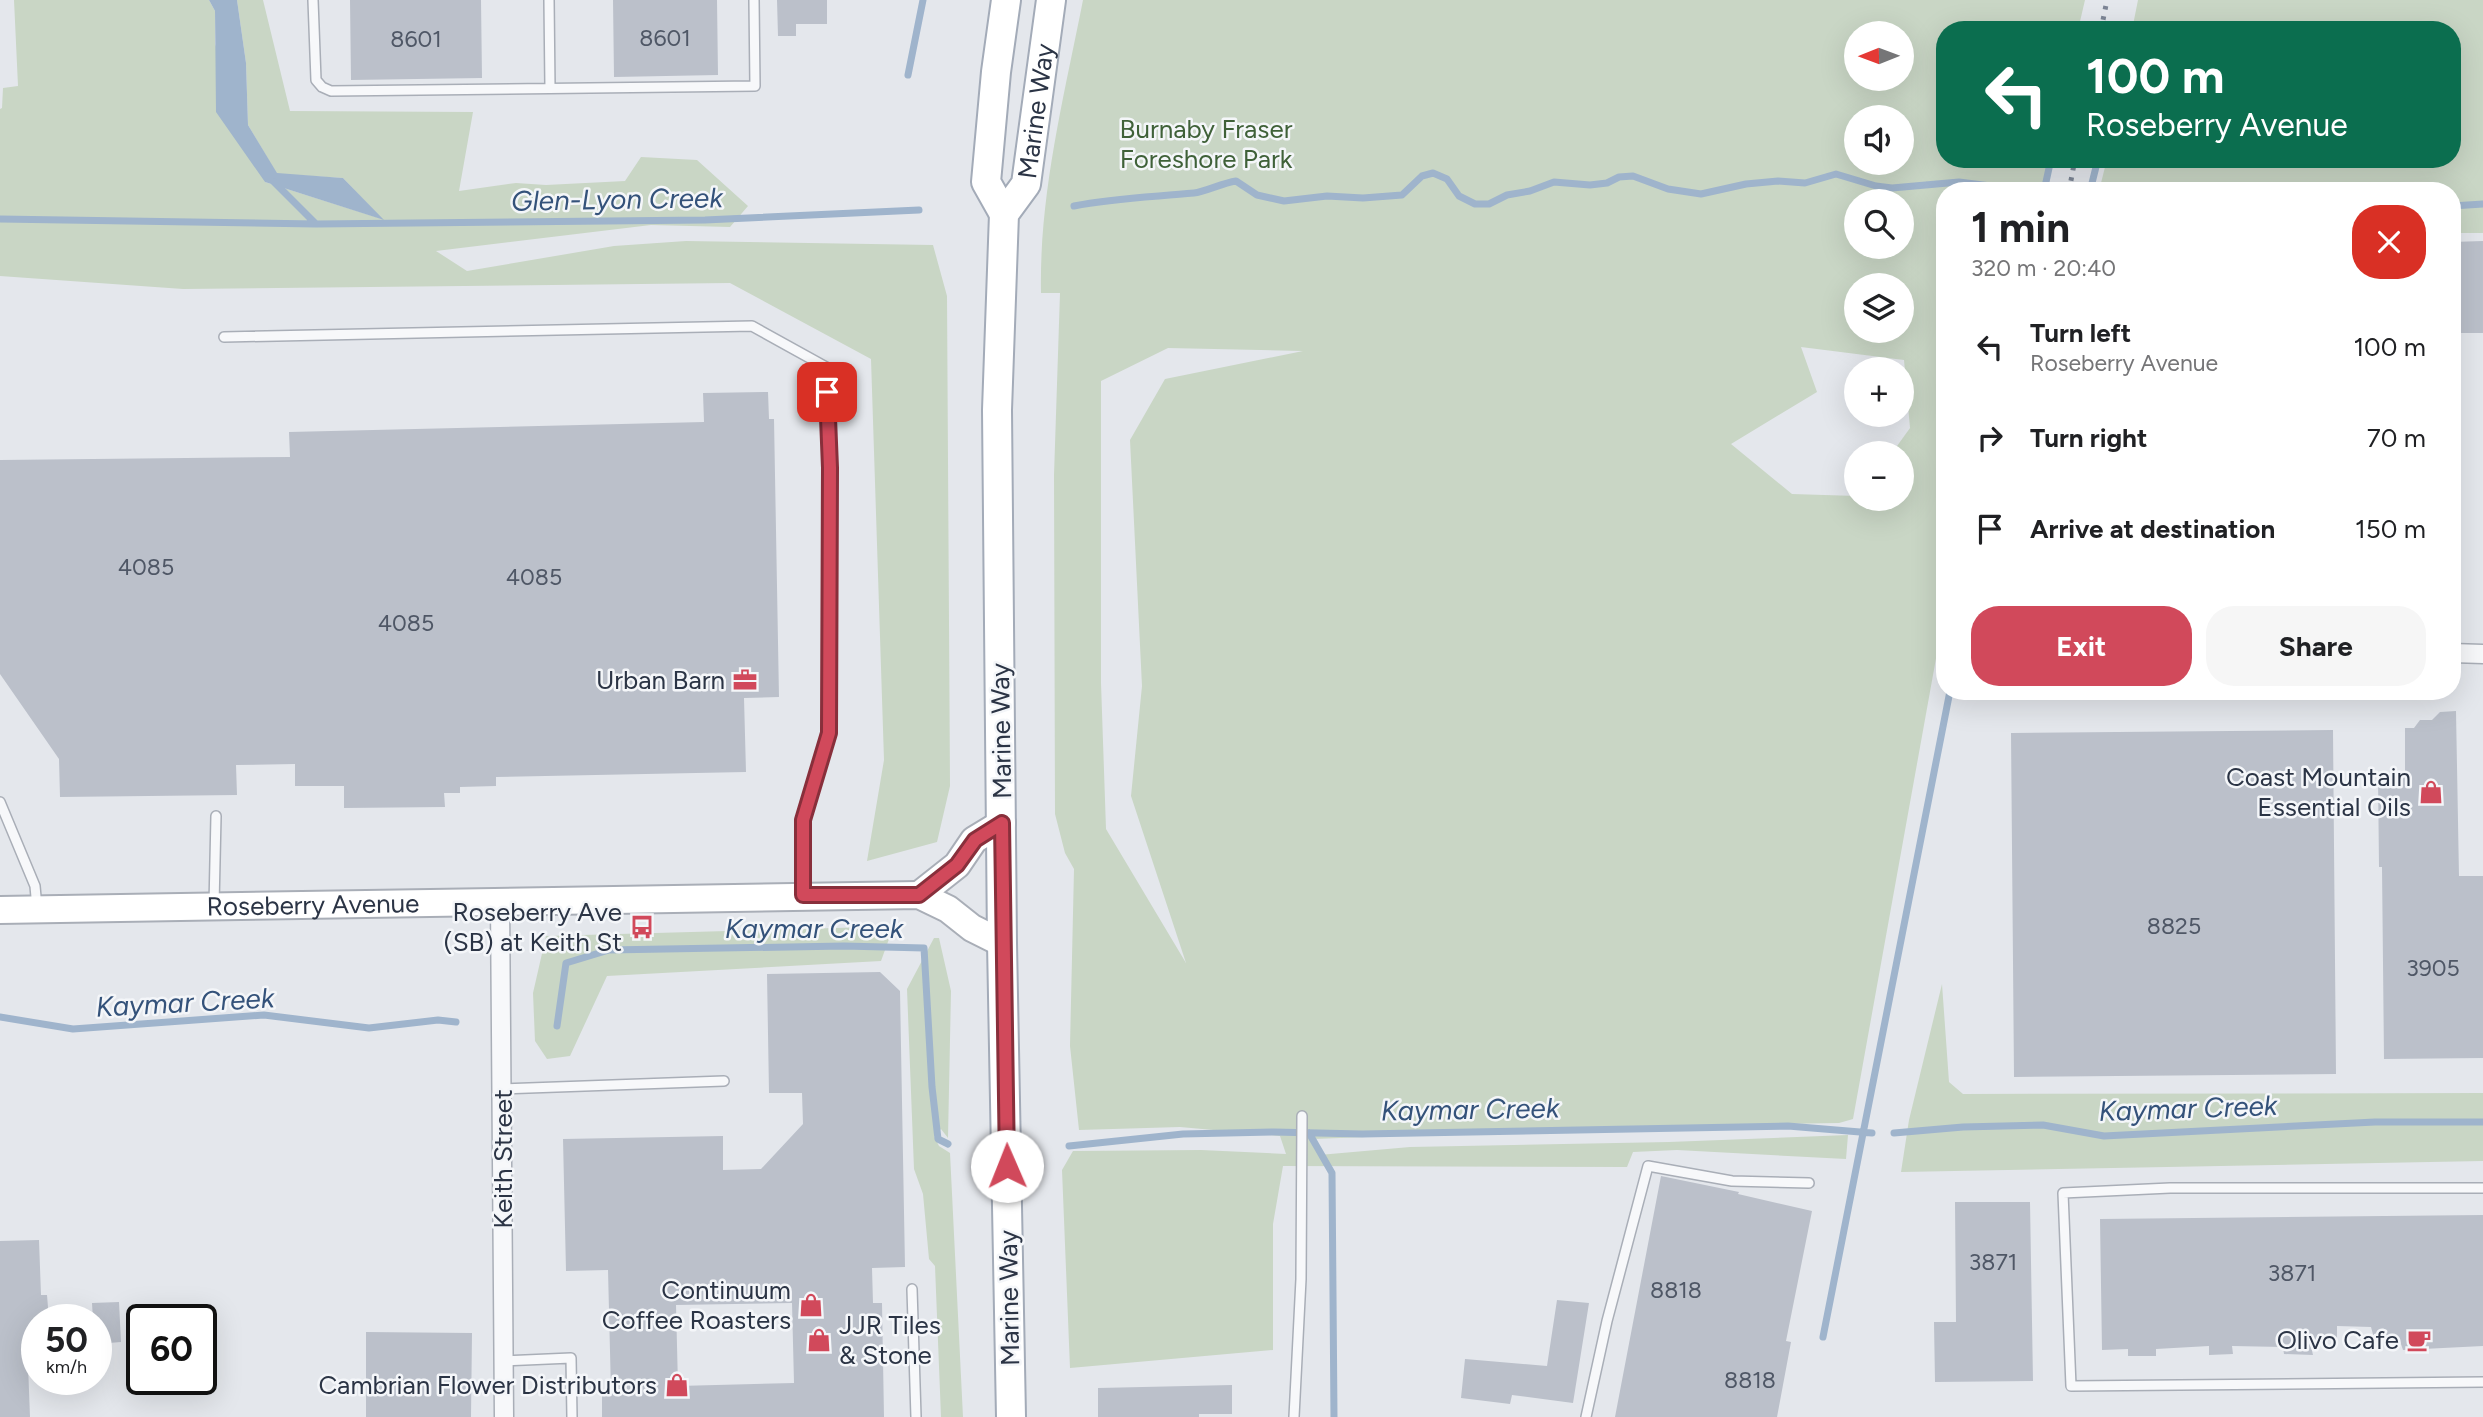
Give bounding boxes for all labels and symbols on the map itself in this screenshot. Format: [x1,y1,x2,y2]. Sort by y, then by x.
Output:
north arrow [1844,21,1914,91]
house number: 8601 [639,24,691,52]
house number: 8601 [390,25,442,53]
street label: Marine Way [1011,41,1061,181]
park label: Burnaby Fraser Foreshore Park [1120,113,1293,175]
water label: Glen-Lyon Creek [511,180,725,218]
pin [797,362,857,422]
house number: 4085 [118,553,174,581]
house number: 4085 [506,563,562,591]
house number: 4085 [378,609,434,637]
street label: Marine Way [984,662,1018,799]
place label: Urban Barn [596,664,725,696]
office icon: Urban Barn [731,666,759,694]
place label: Coast Mountain Essential Oils [2226,761,2411,823]
shop icon: Coast Mountain Essential Oils [2417,778,2445,806]
street label: Roseberry Avenue [206,887,420,923]
place label: Roseberry Ave (SB) at Keith St [443,896,622,958]
water label: Kaymar Creek [725,911,905,945]
house number: 8825 [2147,912,2201,940]
bus stop icon: Roseberry Ave (SB) at Keith St [628,913,656,941]
house number: 3905 [2406,954,2460,982]
water label: Kaymar Creek [95,980,276,1024]
water label: Kaymar Creek [2098,1088,2279,1128]
street label: Keith Street [487,1089,519,1229]
water label: Kaymar Creek [1380,1090,1561,1128]
position arrow [970,1129,1044,1203]
street label: Marine Way [992,1229,1026,1366]
house number: 3871 [1969,1248,2017,1276]
house number: 3871 [2268,1259,2316,1287]
place label: Continuum Coffee Roasters [602,1274,791,1336]
house number: 8818 [1650,1276,1702,1304]
shop icon: Continuum Coffee Roasters [797,1291,825,1319]
speed limit sign: 60 [126,1304,217,1395]
place label: JJR Tiles & Stone [839,1309,941,1371]
place label: Olivo Cafe [2277,1324,2399,1356]
shop icon: JJR Tiles & Stone [805,1326,833,1354]
cafe icon: Olivo Cafe [2405,1326,2433,1354]
house number: 8818 [1724,1366,1776,1394]
place label: Cambrian Flower Distributors [318,1369,657,1401]
shop icon: Cambrian Flower Distributors [663,1371,691,1399]

